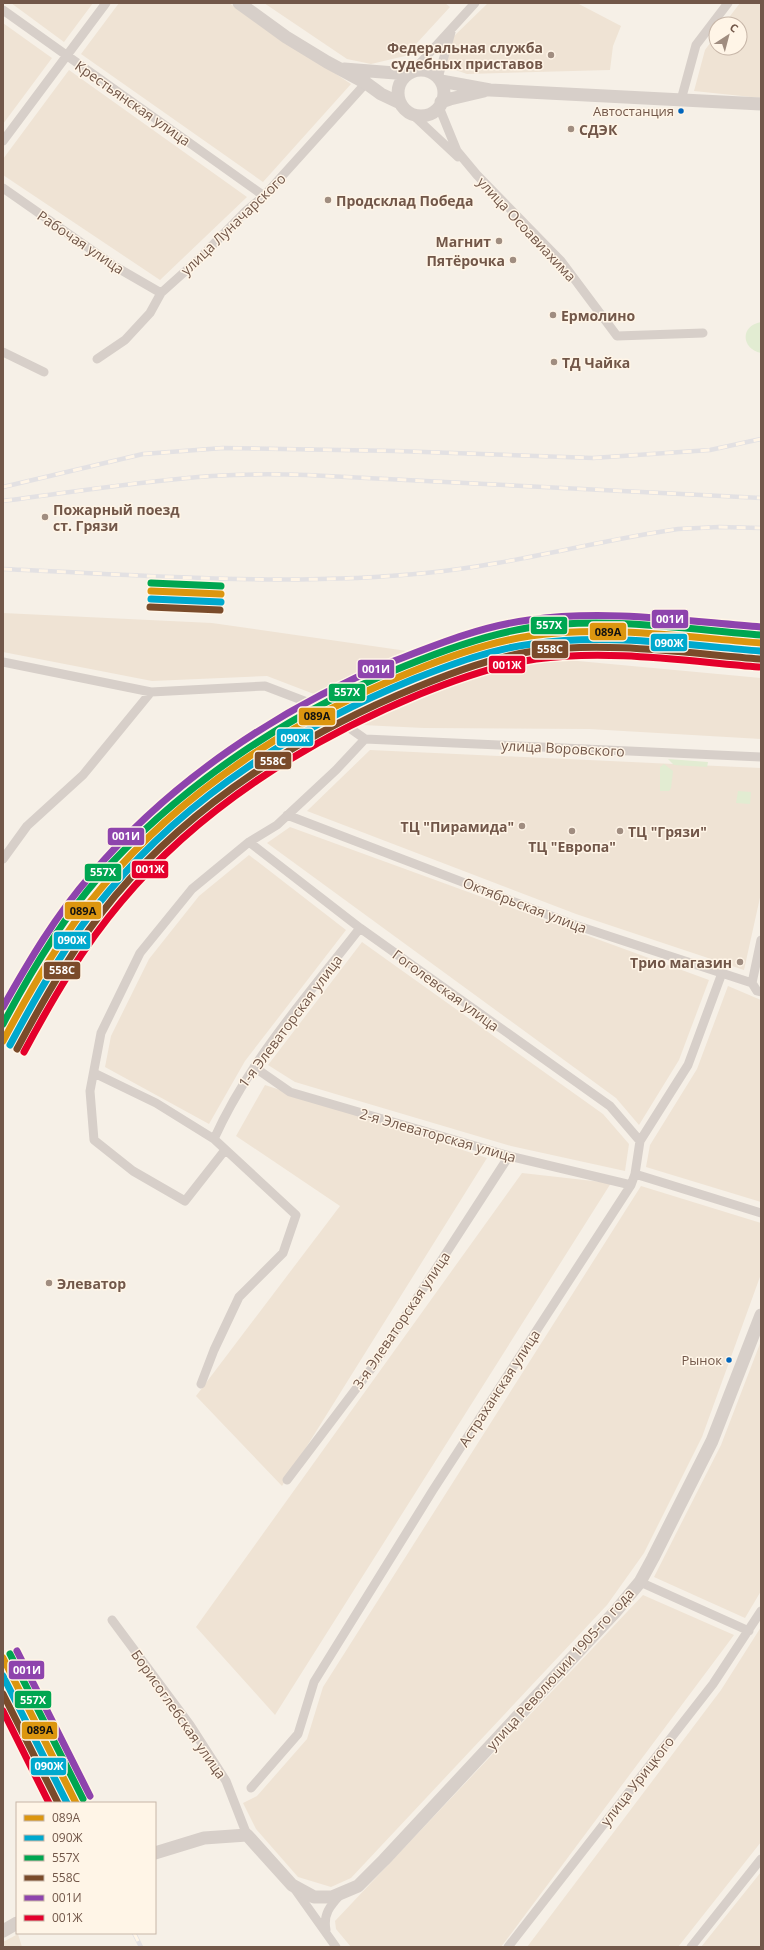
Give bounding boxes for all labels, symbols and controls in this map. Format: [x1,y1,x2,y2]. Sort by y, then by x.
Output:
north arrow [708,16,748,56]
text: С [727,19,741,36]
place label: Федеральная служба судебных приставов [387,38,543,73]
marker: Федеральная служба судебных приставов [546,50,556,60]
street label: Крестьянская улица [72,56,194,150]
place label: Автостанция [593,102,674,120]
marker: Автостанция [676,106,686,116]
place label: СДЭК [579,120,618,139]
marker: СДЭК [566,124,576,134]
street label: улица Луначарского [176,169,290,279]
street label: улица Осоавиахима [473,172,581,286]
place label: Продсклад Победа [336,191,473,210]
marker: Продсклад Победа [323,195,333,205]
street label: Рабочая улица [34,206,128,278]
place label: Магнит [436,232,491,251]
marker: Магнит [494,236,504,246]
place label: Пятёрочка [426,251,505,270]
marker: Пятёрочка [508,255,518,265]
place label: Ермолино [561,306,636,325]
marker: Ермолино [548,310,558,320]
place label: ТД Чайка [562,353,630,372]
marker: ТД Чайка [549,357,559,367]
place label: Пожарный поезд ст. Грязи [53,500,180,535]
marker: Пожарный поезд ст. Грязи [40,512,50,522]
line badge: 001И [651,609,689,629]
text: 001И [656,611,684,626]
line badge: 557Х [530,616,568,635]
text: 557Х [536,617,563,632]
line badge: 089А [589,622,627,641]
text: 089А [595,624,622,639]
line badge: 090Ж [650,633,688,652]
text: 090Ж [654,635,684,650]
line badge: 558С [531,640,569,659]
text: 558С [537,641,563,656]
line badge: 001Ж [488,655,526,674]
text: 001Ж [492,657,522,672]
line badge: 001И [357,659,395,679]
text: 001И [362,661,390,676]
line badge: 557Х [328,683,366,702]
text: 557Х [334,684,361,699]
line badge: 089А [298,707,336,726]
text: 089А [304,708,331,723]
line badge: 090Ж [276,728,314,747]
text: 090Ж [280,730,310,745]
street label: улица Воровского [501,735,625,761]
line badge: 558С [254,751,292,770]
text: 558С [260,753,286,768]
place label: ТЦ "Пирамида" [401,817,514,836]
marker: ТЦ "Пирамида" [517,821,527,831]
place label: ТЦ "Грязи" [628,822,707,841]
marker: ТЦ "Европа" [567,826,577,836]
marker: ТЦ "Грязи" [615,826,625,836]
line badge: 001И [107,827,145,846]
text: 001И [112,828,140,843]
place label: ТЦ "Европа" [528,837,616,856]
line badge: 001Ж [131,860,169,879]
text: 001Ж [135,861,165,876]
line badge: 557Х [84,863,122,882]
text: 557Х [90,864,117,879]
street label: Октябрьская улица [460,873,590,937]
line badge: 089А [64,901,102,920]
text: 089А [70,903,97,918]
line badge: 090Ж [53,931,91,950]
text: 090Ж [57,932,87,947]
street label: Гоголевская улица [389,945,503,1035]
street label: 1-я Элеваторская улица [234,951,346,1091]
place label: Трио магазин [630,953,732,972]
marker: Трио магазин [735,957,745,967]
line badge: 558С [43,961,81,980]
text: 558С [49,962,75,977]
street label: 2-я Элеваторская улица [358,1104,518,1166]
street label: 3-я Элеваторская улица [348,1248,454,1392]
place label: Элеватор [57,1274,126,1293]
marker: Элеватор [44,1278,54,1288]
street label: Астраханская улица [454,1326,544,1450]
place label: Рынок [681,1351,722,1369]
marker: Рынок [724,1355,734,1365]
street label: улица Революции 1905-го года [482,1584,638,1754]
street label: Борисоглебская улица [127,1646,231,1782]
line badge: 001И [8,1660,45,1680]
text: 001И [13,1662,41,1677]
line badge: 557Х [14,1690,52,1709]
text: 557Х [20,1692,47,1707]
line badge: 089А [21,1721,58,1740]
text: 089А [27,1722,54,1737]
street label: улица Урицкого [596,1732,678,1830]
line badge: 090Ж [30,1757,67,1776]
text: 090Ж [34,1758,64,1773]
legend [16,1802,156,1934]
text: 089А [52,1809,81,1826]
text: 090Ж [52,1829,84,1846]
text: 557Х [52,1849,80,1866]
text: 558С [52,1869,81,1886]
text: 001И [52,1889,82,1906]
text: 001Ж [52,1909,84,1926]

